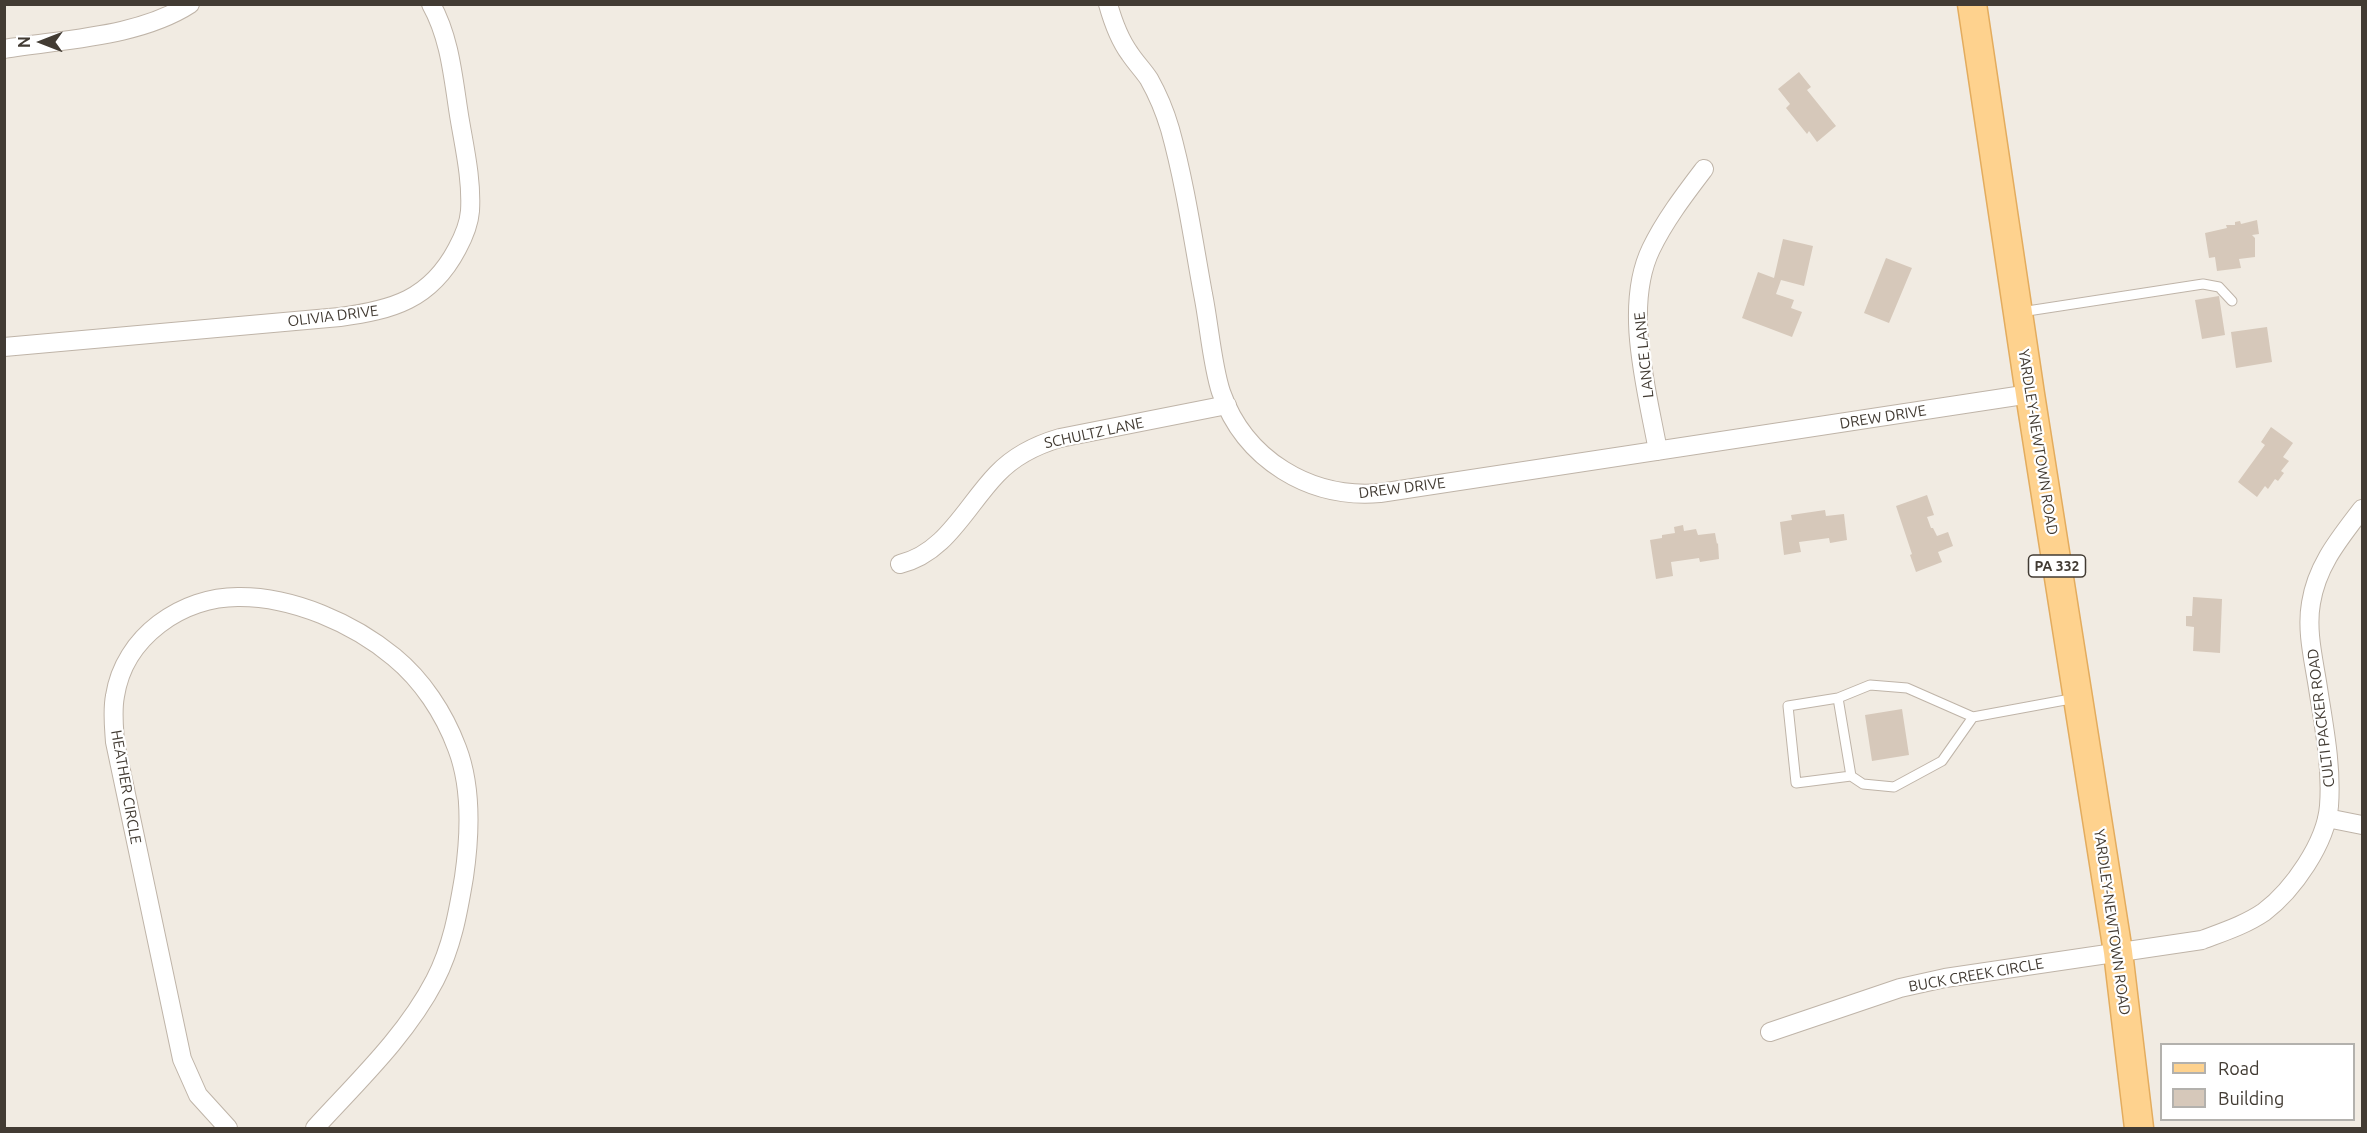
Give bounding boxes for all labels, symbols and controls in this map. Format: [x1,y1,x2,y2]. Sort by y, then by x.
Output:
north arrow [12,12,72,72]
text: N [15,36,33,48]
street label: OLIVIA DRIVE [287,301,379,331]
street label: LANCE LANE [1631,311,1657,399]
street label: YARDLEY-NEWTOWN ROAD [2014,348,2062,536]
street label: DREW DRIVE [1838,401,1928,433]
street label: SCHULTZ LANE [1043,414,1145,452]
street label: DREW DRIVE [1358,474,1446,502]
road number: PA 332 [2028,555,2086,577]
street label: CULTI PACKER ROAD [2304,648,2338,788]
street label: HEATHER CIRCLE [107,729,145,845]
street label: YARDLEY-NEWTOWN ROAD [2090,828,2134,1016]
street label: BUCK CREEK CIRCLE [1907,954,2045,996]
legend [2160,1043,2355,1121]
text: Road [2218,1058,2260,1078]
text: Building [2218,1088,2284,1108]

